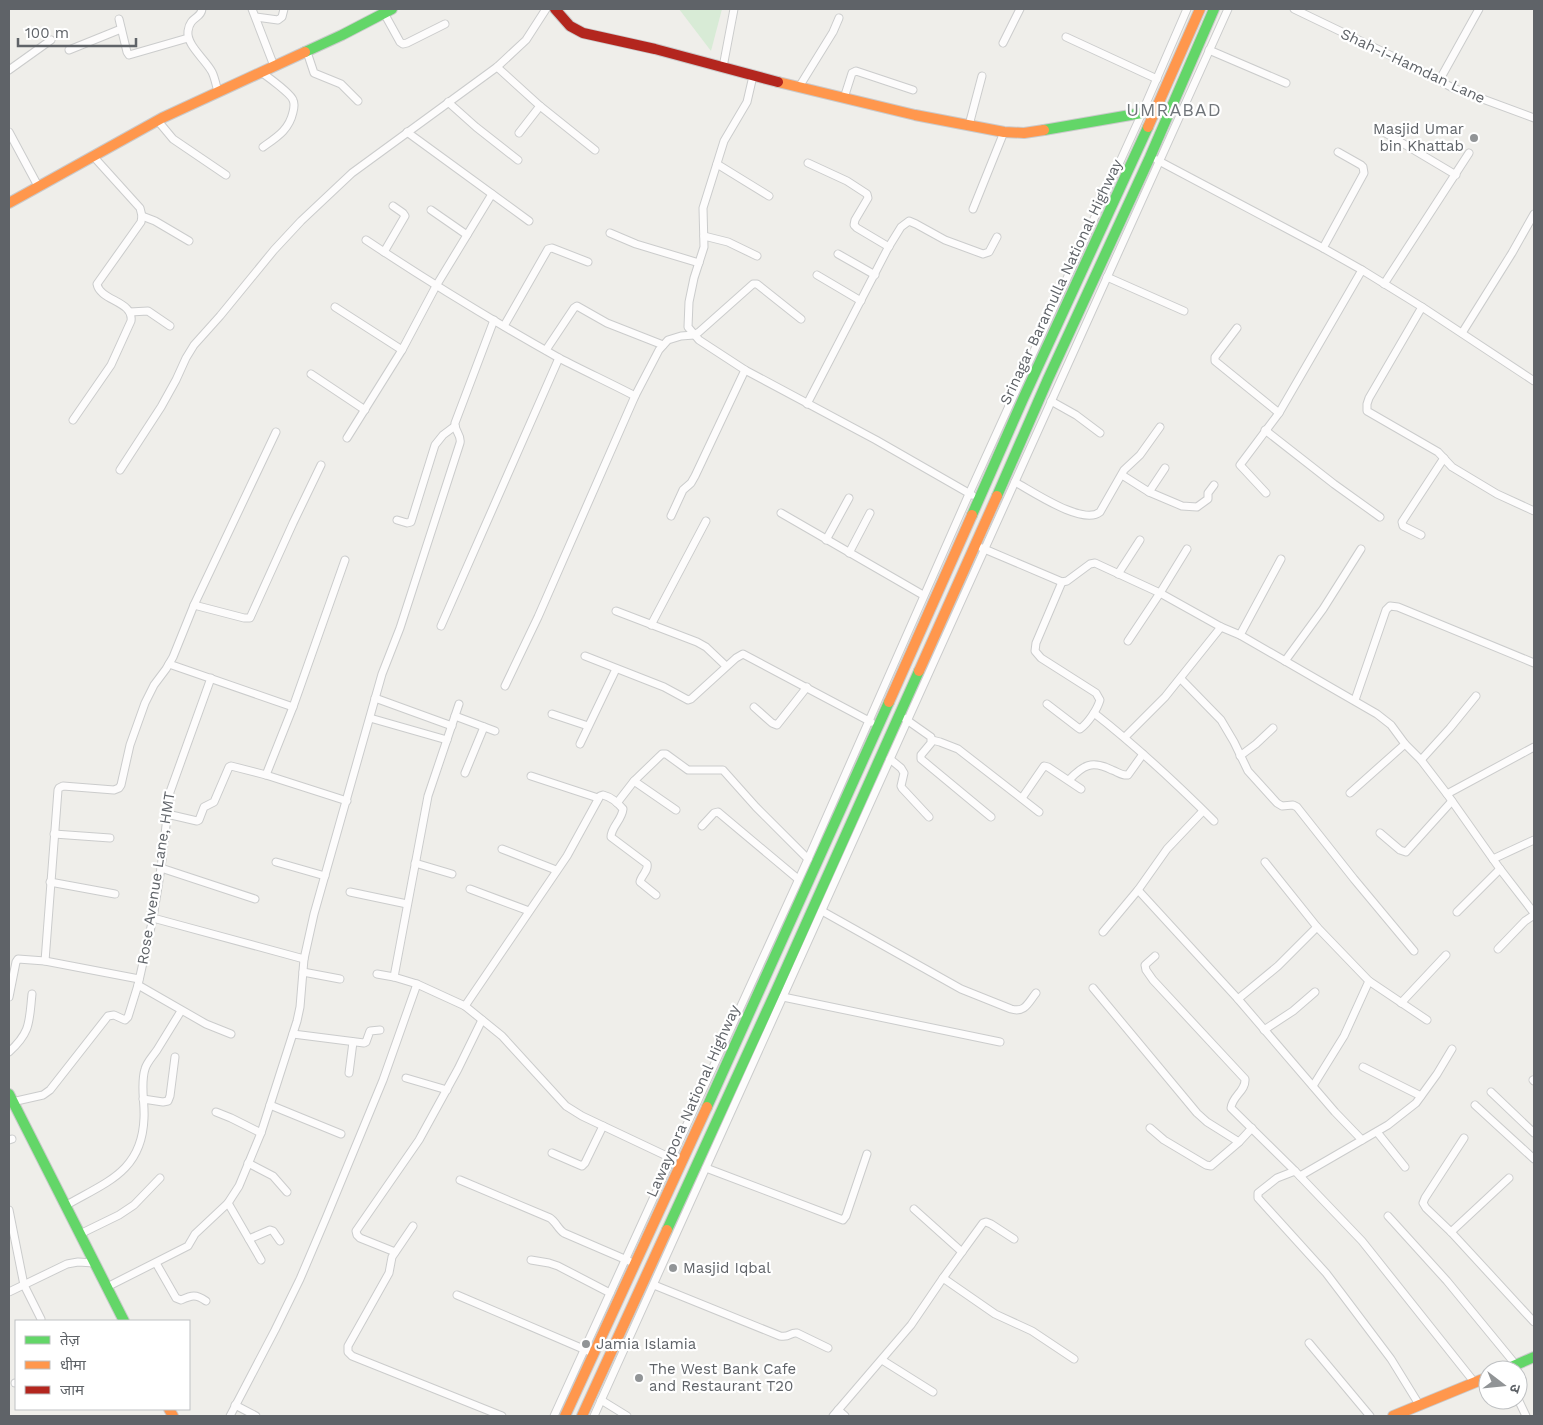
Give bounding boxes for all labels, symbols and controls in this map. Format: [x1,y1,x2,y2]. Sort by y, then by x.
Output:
scale bar [18,15,135,47]
text: 100 m [25,24,69,42]
street label: Shah-i-Hamdan Lane [1338,25,1488,107]
district label: UMRABAD [1126,99,1222,120]
place label: Masjid Umar bin Khattab [1373,120,1464,155]
marker: Masjid Umar bin Khattab [1468,132,1480,144]
street label: Srinagar Baramulla National Highway [996,156,1126,408]
street label: Rose Avenue Lane, HMT [133,790,179,966]
street label: Lawaypora National Highway [642,1002,744,1200]
place label: Masjid Iqbal [683,1259,771,1277]
marker: Masjid Iqbal [667,1262,679,1274]
legend [15,1320,190,1410]
text: तेज़ [60,1331,81,1349]
place label: Jamia Islamia [596,1335,697,1353]
marker: Jamia Islamia [580,1338,592,1350]
text: धीमा [60,1356,87,1374]
place label: The West Bank Cafe and Restaurant T20 [649,1360,796,1395]
north arrow [1478,1360,1528,1410]
marker: The West Bank Cafe and Restaurant T20 [633,1372,645,1384]
text: जाम [60,1381,85,1399]
text: उ [1506,1382,1524,1395]

